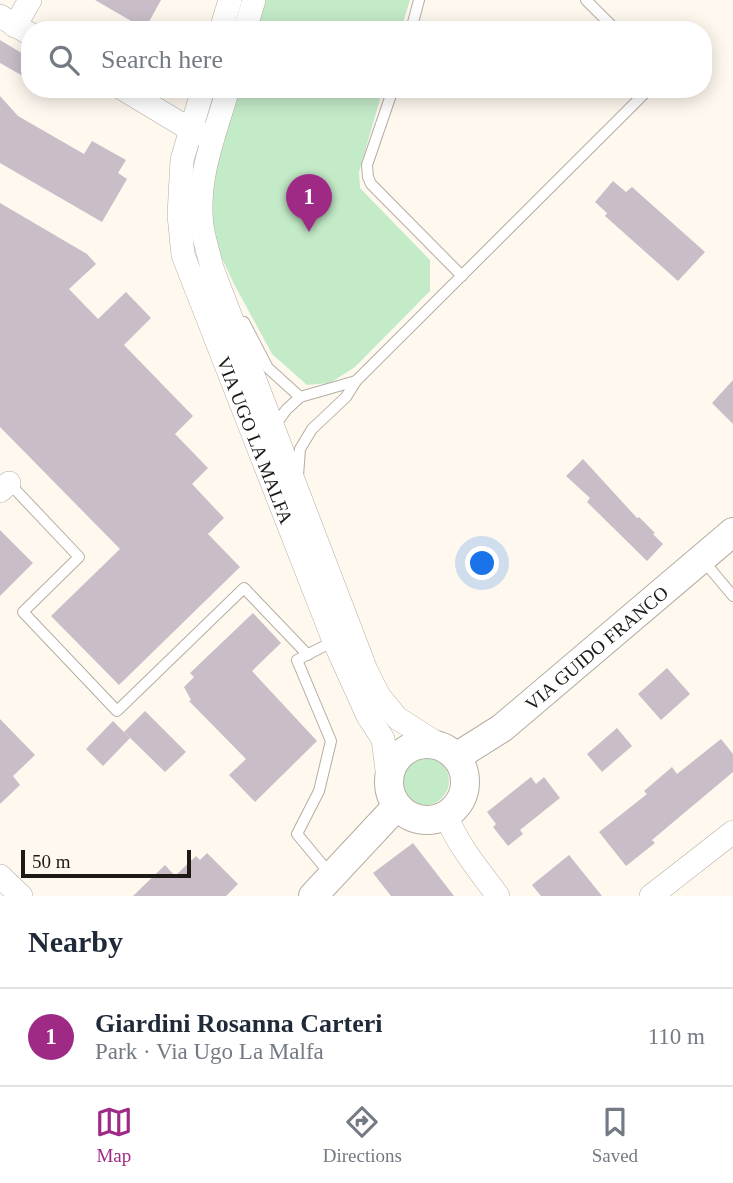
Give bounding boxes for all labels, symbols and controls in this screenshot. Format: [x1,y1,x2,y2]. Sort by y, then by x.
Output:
search box [21,21,712,98]
icon: search [45,41,83,79]
text: Search here [101,45,223,74]
pin: 1 [286,174,332,232]
street label: VIA UGO LA MALFA [213,354,297,527]
your location [465,546,499,580]
street label: VIA GUIDO FRANCO [521,582,672,715]
scale bar [21,847,191,879]
text: 50 m [32,851,71,872]
text: Nearby [28,925,123,958]
text: Giardini Rosanna Carteri [95,1009,382,1038]
text: 1 [45,1024,57,1049]
text: 110 m [648,1024,705,1049]
text: Park · Via Ugo La Malfa [95,1039,324,1064]
tab: Map [95,1103,133,1167]
tab: Directions [323,1103,402,1167]
tab: Saved [592,1103,638,1167]

